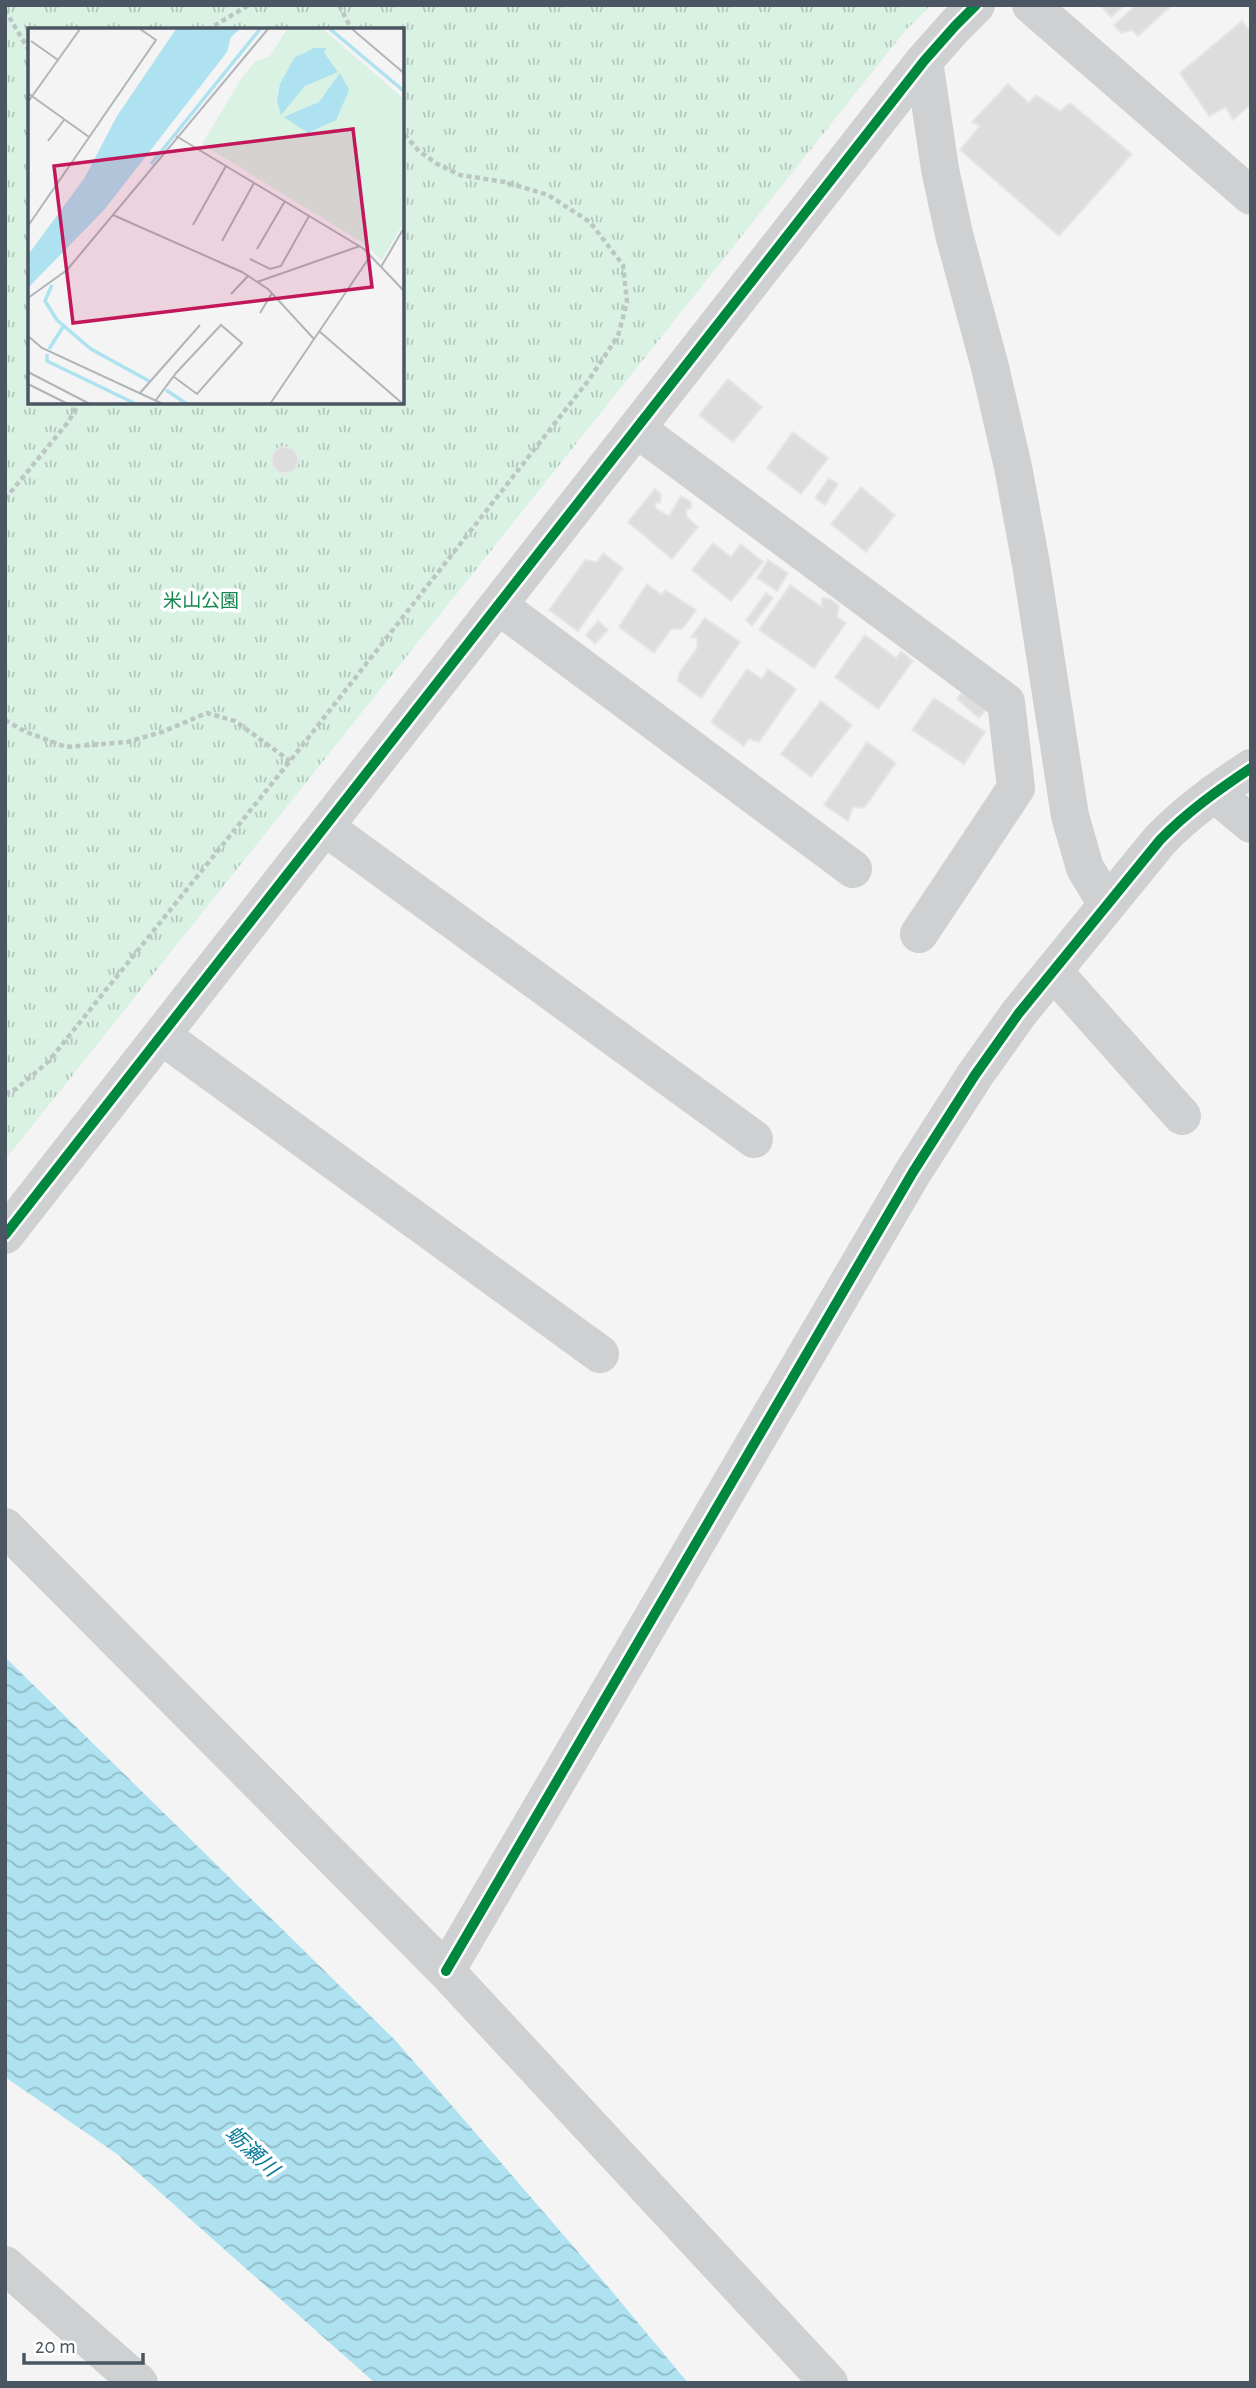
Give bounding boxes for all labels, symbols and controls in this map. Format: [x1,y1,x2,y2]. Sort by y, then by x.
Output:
inset map [28,28,404,404]
park label: 米山公園 [163,591,239,611]
water label: 蛎瀬川 [221,2121,284,2182]
scale bar [24,2322,144,2366]
text: 20 m [35,2336,76,2357]

